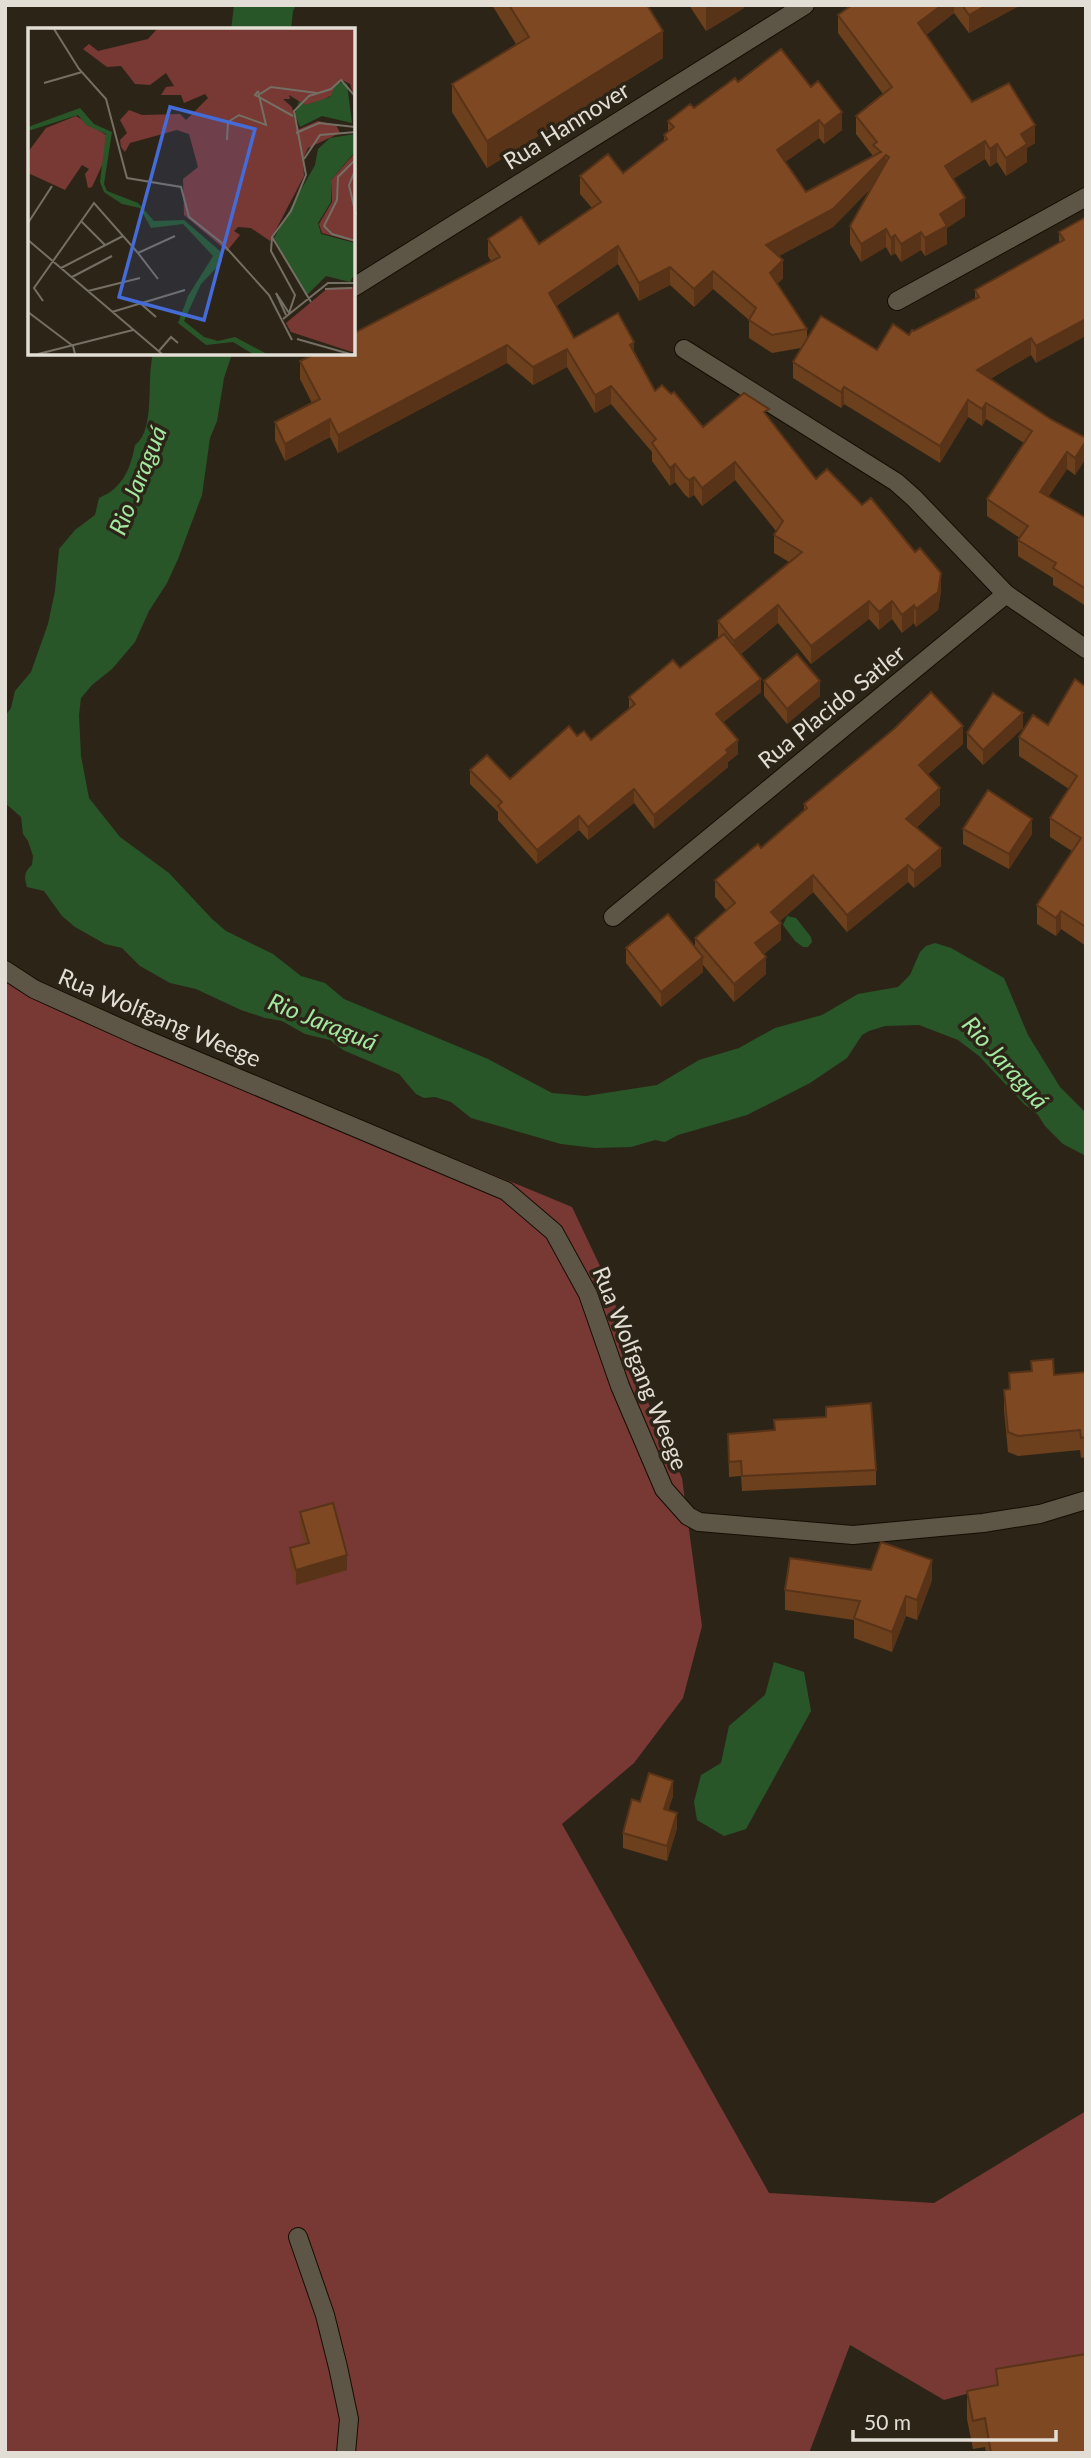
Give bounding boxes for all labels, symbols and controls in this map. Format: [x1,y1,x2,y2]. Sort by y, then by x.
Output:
inset map [28,28,355,355]
street label: Rua Hannover [498,75,635,175]
water label: Rio Jaraguá [102,421,172,539]
street label: Rua Placido Satler [752,638,911,774]
street label: Rua Wolfgang Weege [55,962,265,1072]
water label: Rio Jaraguá [264,986,382,1056]
water label: Rio Jaraguá [957,1010,1056,1115]
street label: Rua Wolfgang Weege [587,1262,695,1474]
scale bar [853,2398,1056,2442]
text: 50 m [864,2409,911,2434]

